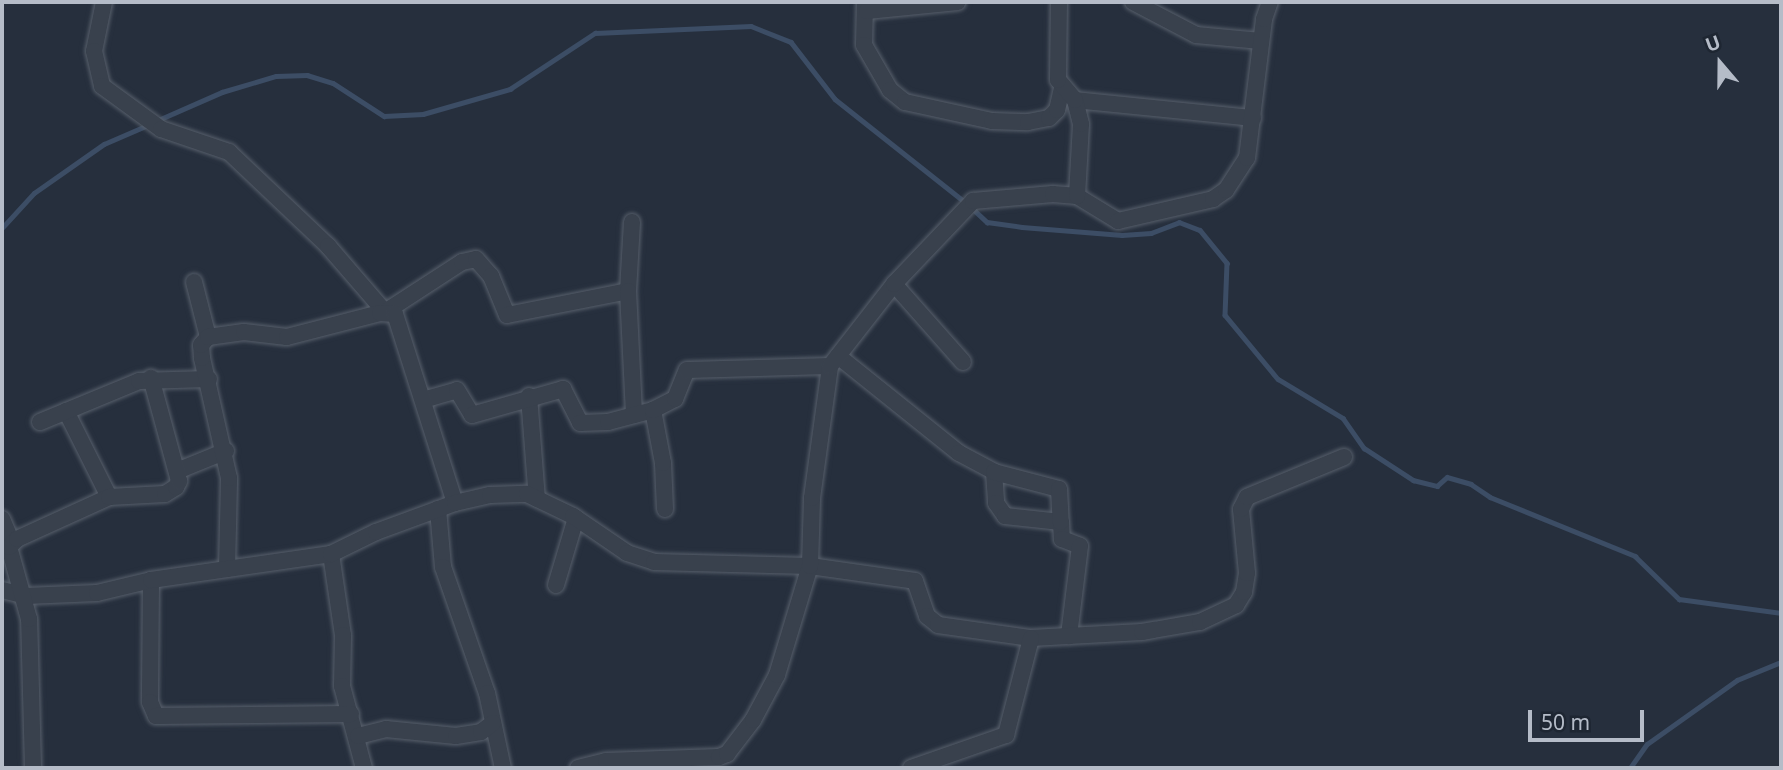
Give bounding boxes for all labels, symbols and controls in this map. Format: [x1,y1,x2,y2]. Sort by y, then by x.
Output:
north arrow [1685,28,1755,98]
text: U [1702,29,1724,58]
scale bar [1531,696,1646,740]
text: 50 m [1541,708,1590,736]

